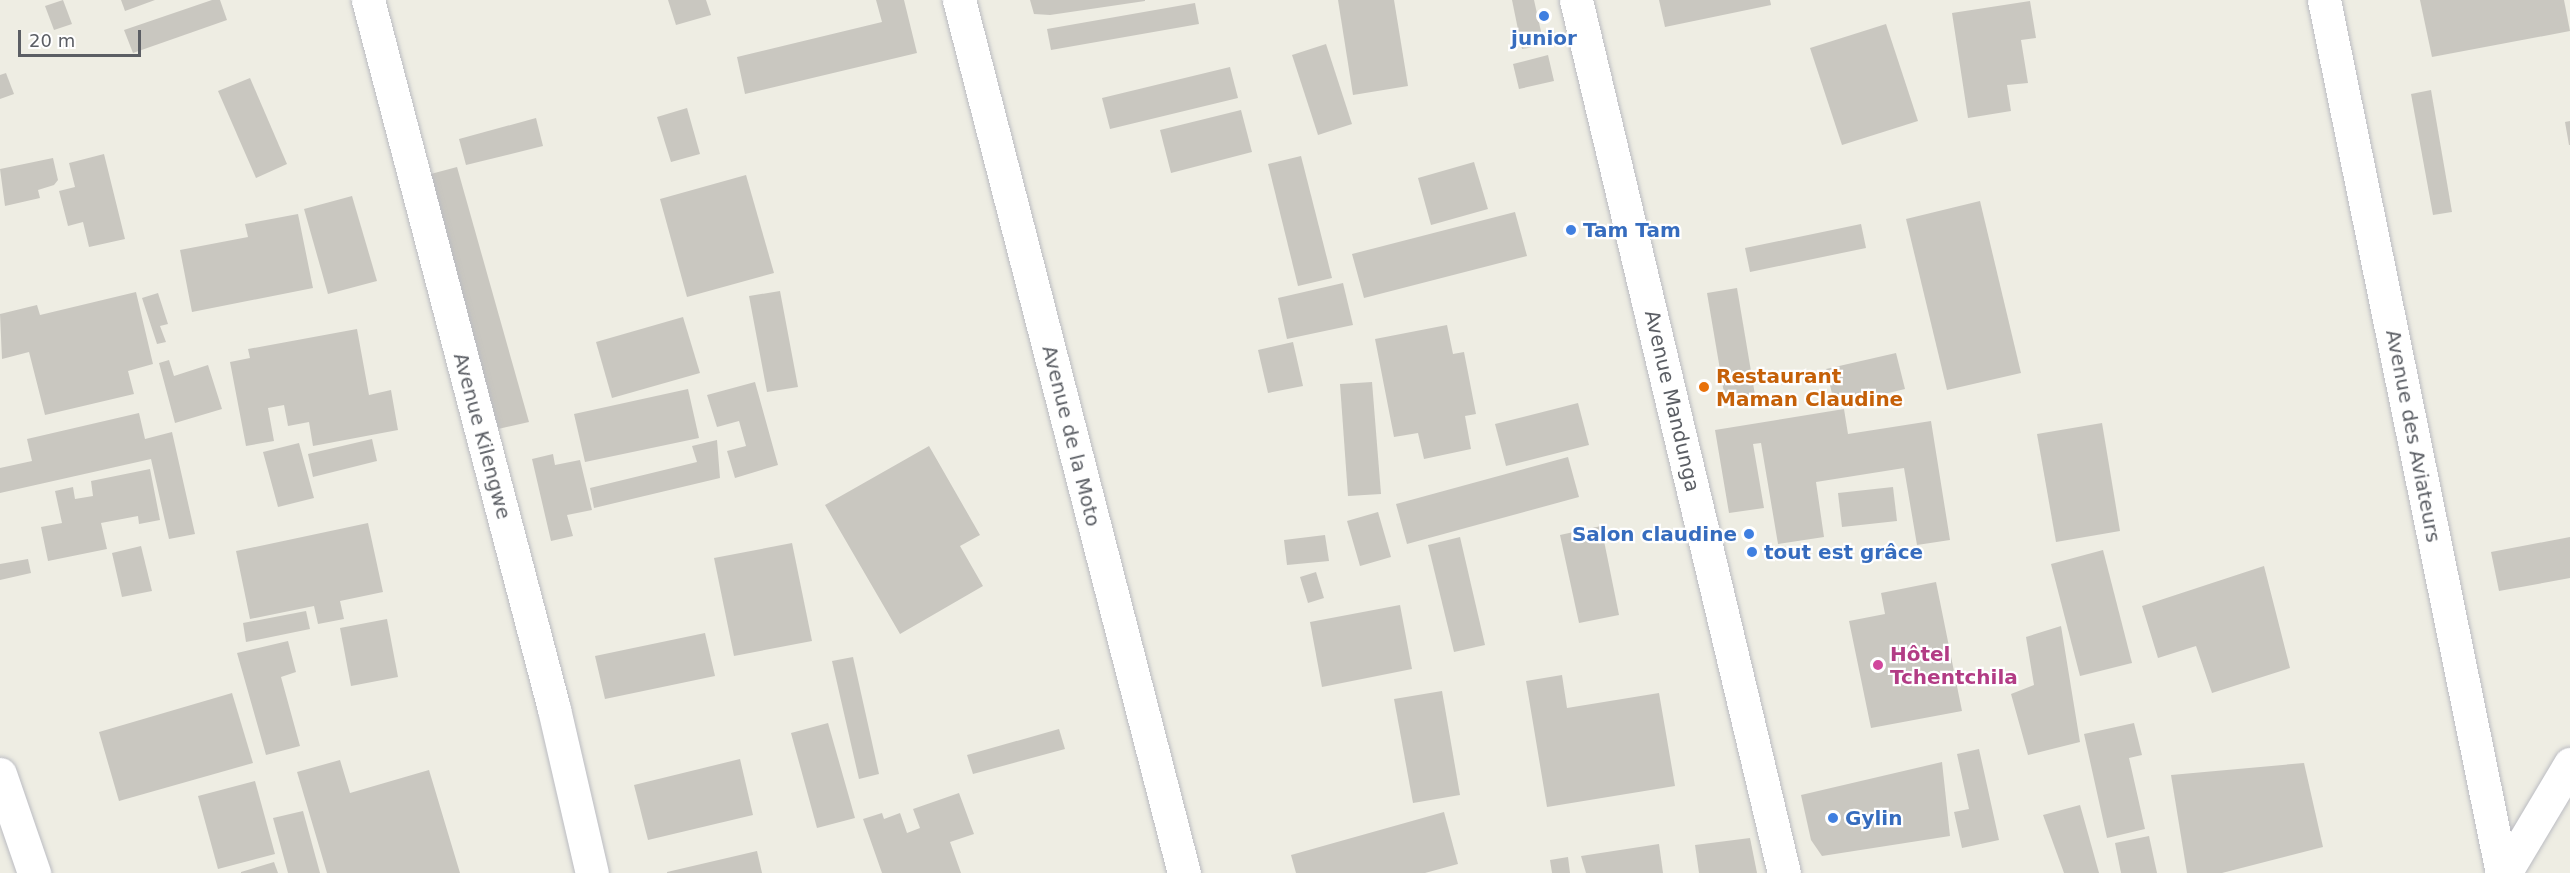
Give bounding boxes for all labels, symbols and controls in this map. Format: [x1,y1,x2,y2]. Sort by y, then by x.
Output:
marker: junior [1537,9,1551,23]
scale bar [21,18,144,56]
place label: junior [1511,26,1577,50]
text: 20 m [29,30,75,51]
place label: Tam Tam [1583,218,1681,242]
marker: Tam Tam [1564,223,1578,237]
street label: Avenue Mandunga [1639,308,1705,494]
street label: Avenue des Aviateurs [2381,328,2445,544]
street label: Avenue de la Moto [1037,343,1105,529]
street label: Avenue Kilengwe [448,350,516,522]
place label: Restaurant Maman Claudine [1716,364,1903,411]
marker: Restaurant Maman Claudine [1697,380,1711,394]
place label: Salon claudine [1572,522,1737,546]
marker: Salon claudine [1742,527,1756,541]
place label: tout est grâce [1764,540,1923,564]
marker: tout est grâce [1745,545,1759,559]
place label: Hôtel Tchentchila [1890,642,2018,689]
marker: Hôtel Tchentchila [1871,658,1885,672]
place label: Gylin [1845,806,1902,830]
marker: Gylin [1826,811,1840,825]

